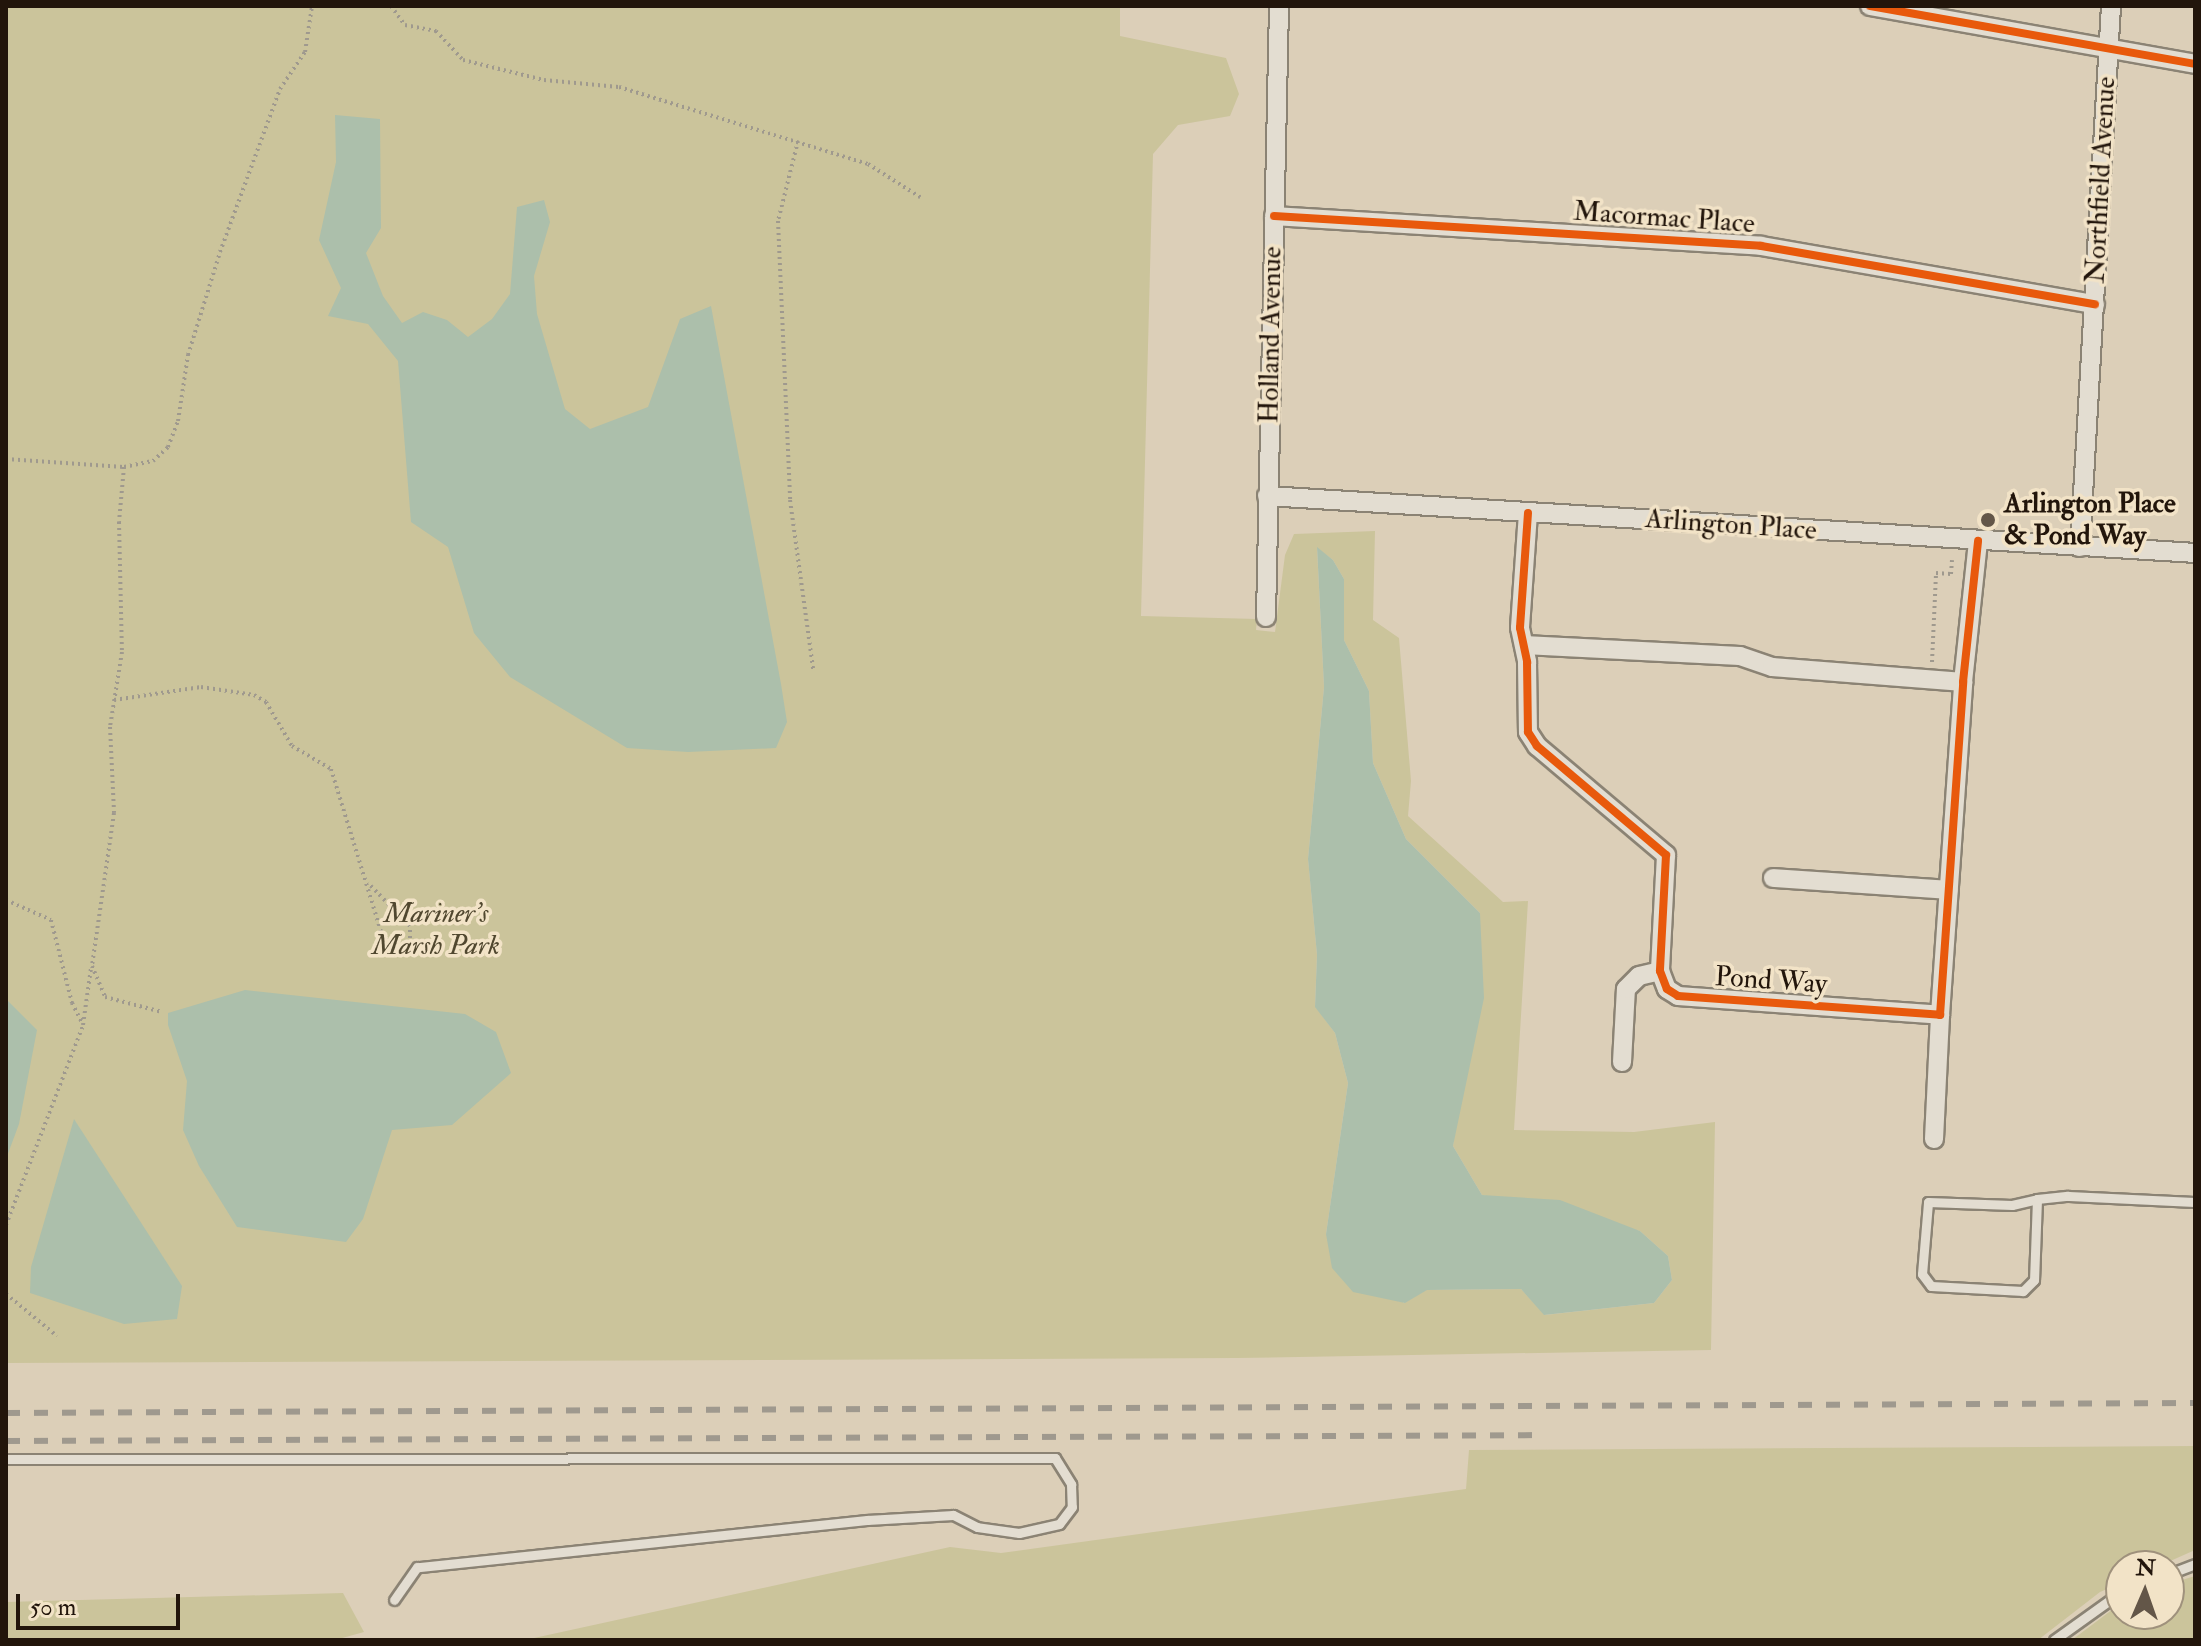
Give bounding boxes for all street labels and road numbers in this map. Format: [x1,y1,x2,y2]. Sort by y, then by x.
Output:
street label: Northfield Avenue [2079,76,2123,284]
street label: Macormac Place [1572,195,1756,241]
street label: Holland Avenue [1253,246,1289,424]
street label: Arlington Place [1644,502,1818,548]
street label: Pond Way [1714,960,1828,1002]

